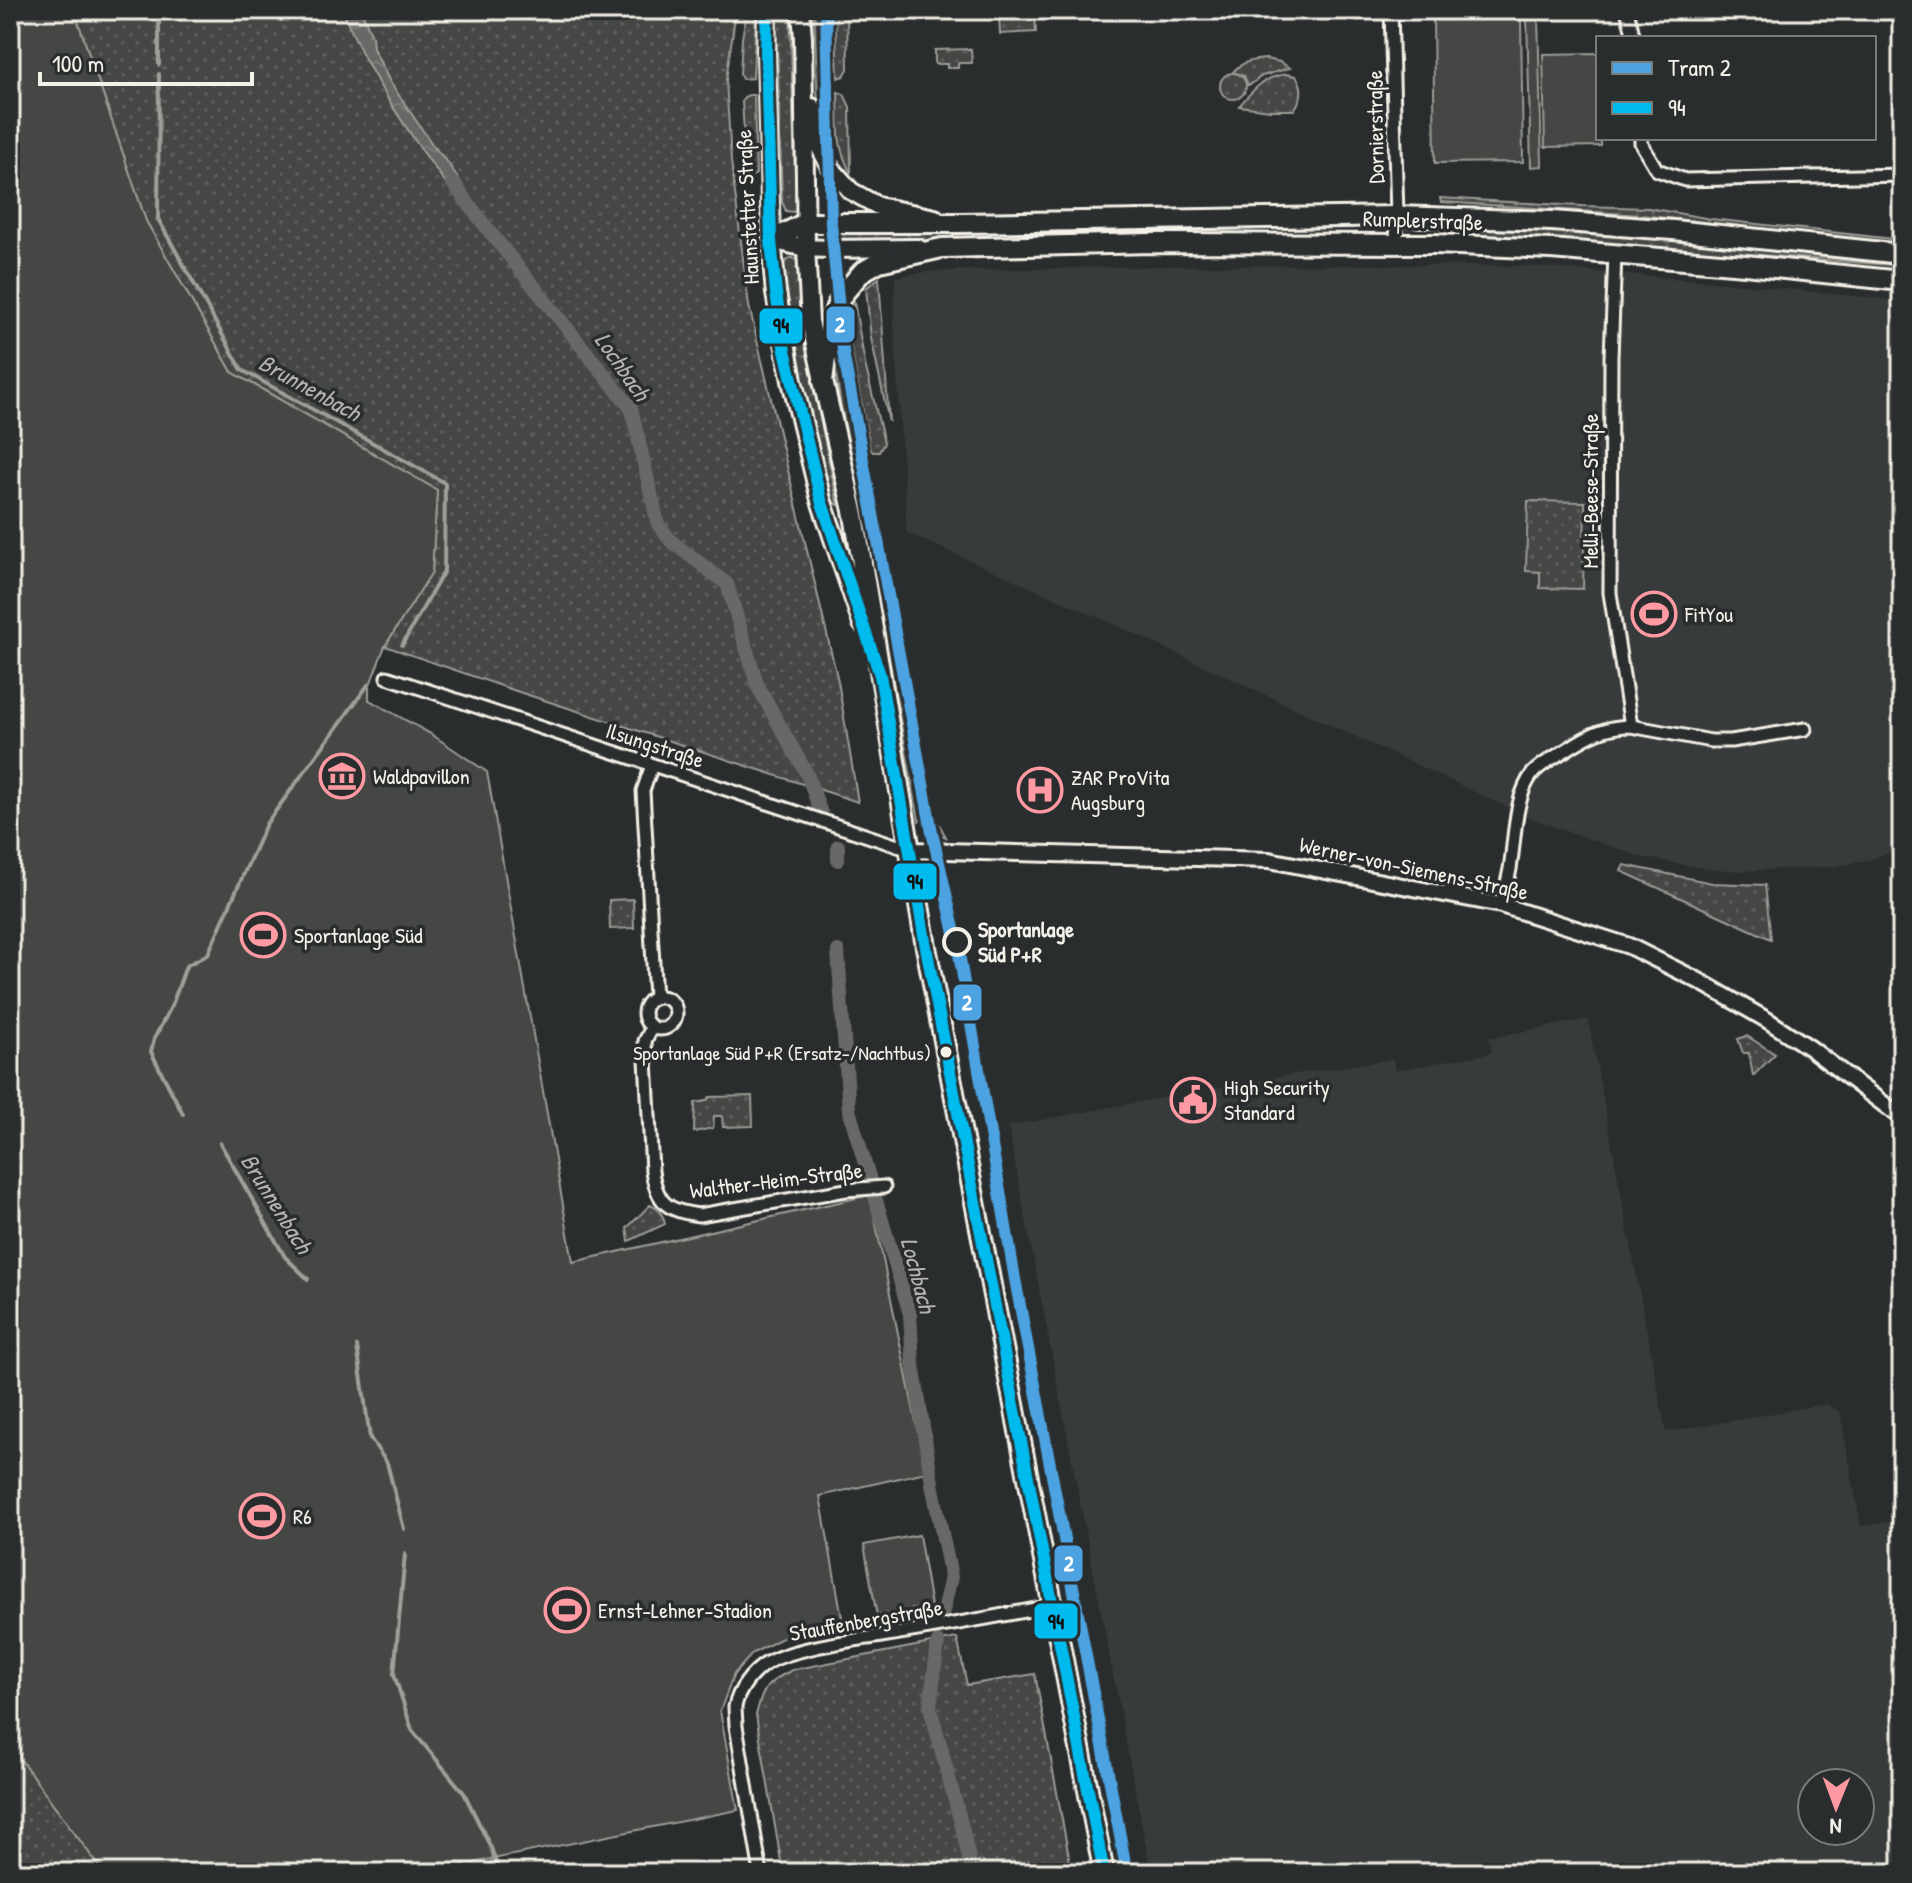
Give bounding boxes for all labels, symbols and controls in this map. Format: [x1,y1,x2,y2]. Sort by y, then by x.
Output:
scale bar [40,36,252,86]
legend [1596,36,1876,140]
text: 100 m [52,47,104,79]
text: Tram 2 [1668,51,1731,83]
street label: Dornierstraße [1359,70,1391,184]
text: 94 [1668,91,1686,123]
street label: Haunstetter Straße [728,129,766,285]
street label: Rumplerstraße [1363,203,1484,237]
line badge: 2 [825,305,856,344]
line badge: 94 [758,307,804,345]
text: 2 [835,309,846,339]
text: 94 [773,310,789,340]
water label: Lochbach [588,325,659,408]
water label: Brunnenbach [253,346,368,429]
street label: Melli-Beese-Straße [1575,413,1605,569]
sports icon: FitYou [1630,590,1678,638]
place label: FitYou [1684,599,1733,629]
street label: Ilsungstraße [602,715,708,775]
museum icon: Waldpavillon [318,752,366,800]
place label: Waldpavillon [373,761,470,791]
place label: ZAR ProVita Augsburg [1071,762,1170,817]
hospital icon: ZAR ProVita Augsburg [1016,766,1064,814]
street label: Werner-von-Siemens-Straße [1297,829,1531,907]
line badge: 94 [892,862,938,901]
text: 94 [907,866,923,896]
sports icon: Sportanlage Süd [239,911,287,959]
place label: Sportanlage Süd P+R [978,914,1074,969]
place label: Sportanlage Süd [294,920,423,950]
marker: Sportanlage Süd P+R [943,928,971,956]
line badge: 2 [952,983,983,1022]
text: 2 [962,987,973,1017]
place label: Sportanlage Süd P+R (Ersatz-/Nachtbus) [633,1039,931,1066]
marker: Sportanlage Süd P+R (Ersatz-/Nachtbus) [938,1044,954,1060]
place label: High Security Standard [1224,1072,1330,1127]
public building icon: High Security Standard [1169,1076,1217,1124]
water label: Brunnenbach [234,1147,321,1261]
street label: Walther-Heim-Straße [688,1154,864,1205]
water label: Lochbach [894,1234,945,1318]
sports icon: R6 [238,1492,286,1540]
place label: R6 [293,1501,312,1531]
line badge: 2 [1053,1544,1084,1583]
text: 2 [1064,1548,1075,1578]
sports icon: Ernst-Lehner-Stadion [543,1586,591,1634]
street label: Stauffenbergstraße [787,1592,945,1648]
place label: Ernst-Lehner-Stadion [598,1595,772,1625]
line badge: 94 [1033,1602,1079,1640]
text: 94 [1048,1606,1064,1636]
north arrow [1796,1767,1876,1847]
text: N [1829,1812,1842,1842]

